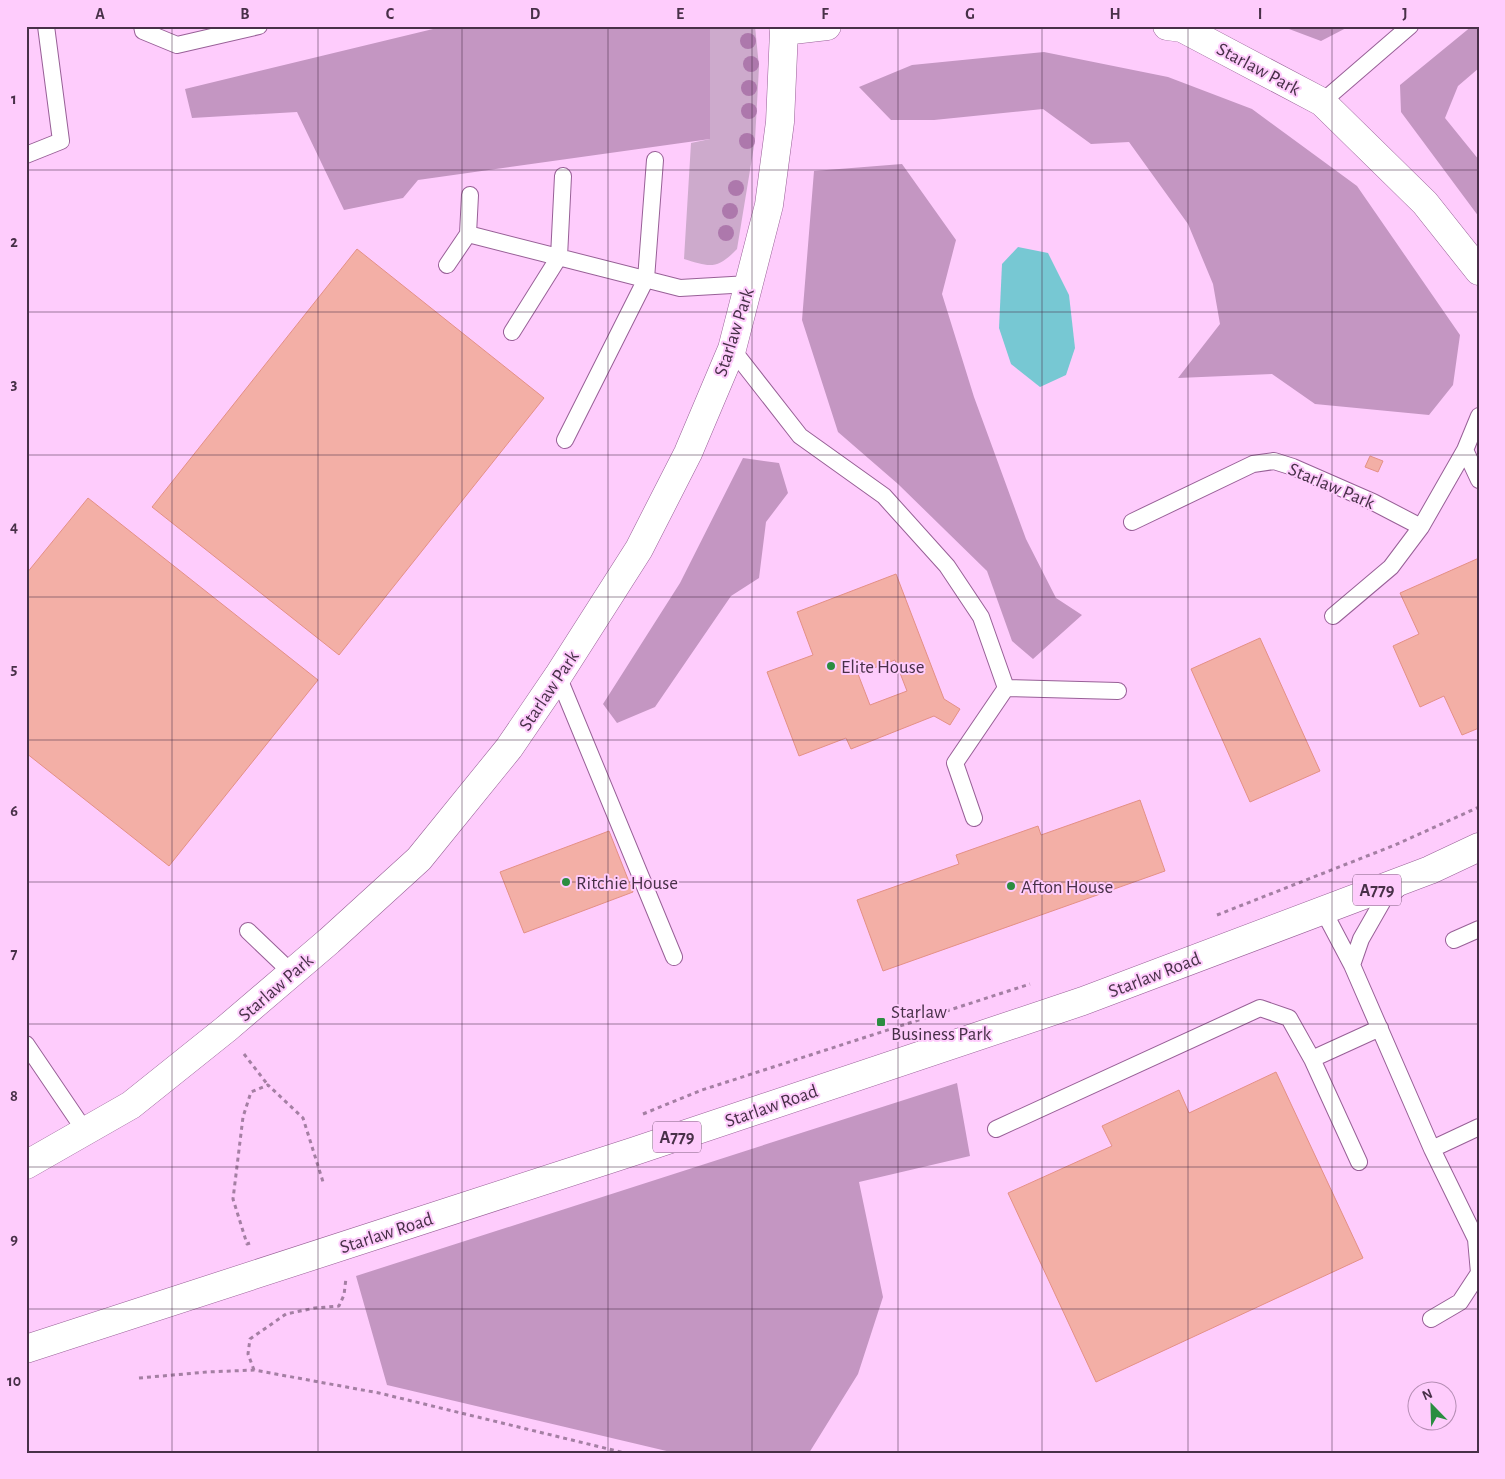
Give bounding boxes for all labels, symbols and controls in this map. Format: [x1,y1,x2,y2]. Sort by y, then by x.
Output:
text: A [95,6,105,22]
text: B [240,6,250,22]
text: C [386,6,395,22]
text: D [530,6,541,22]
text: E [676,6,684,22]
text: F [821,6,829,22]
text: G [965,6,975,22]
text: H [1109,6,1121,22]
text: I [1258,6,1262,22]
text: J [1402,6,1408,22]
street label: Starlaw Park [1213,39,1304,99]
text: 1 [11,91,17,107]
text: 2 [10,234,18,250]
street label: Starlaw Park [711,286,758,379]
text: 3 [11,376,18,392]
street label: Starlaw Park [1285,460,1378,513]
text: 4 [10,519,18,535]
street label: Starlaw Park [516,647,583,734]
place label: Elite House [841,658,925,677]
marker: Elite House [825,660,837,672]
text: 5 [11,661,18,677]
text: 6 [10,803,18,819]
place label: Ritchie House [576,874,678,893]
road number: A779 [1353,874,1401,906]
marker: Ritchie House [560,876,572,888]
place label: Afton House [1021,878,1113,897]
marker: Afton House [1005,880,1017,892]
text: 7 [11,946,18,962]
street label: Starlaw Road [1106,949,1203,1002]
street label: Starlaw Park [235,951,317,1025]
place label: Starlaw Business Park [891,1003,991,1044]
marker: Starlaw Business Park [875,1016,887,1028]
street label: Starlaw Road [723,1082,820,1131]
text: 8 [10,1088,18,1104]
road number: A779 [653,1122,701,1152]
street label: Starlaw Road [338,1209,436,1257]
text: 9 [10,1231,18,1247]
text: 10 [7,1373,21,1389]
north arrow [1408,1382,1458,1432]
text: N [1420,1387,1435,1403]

